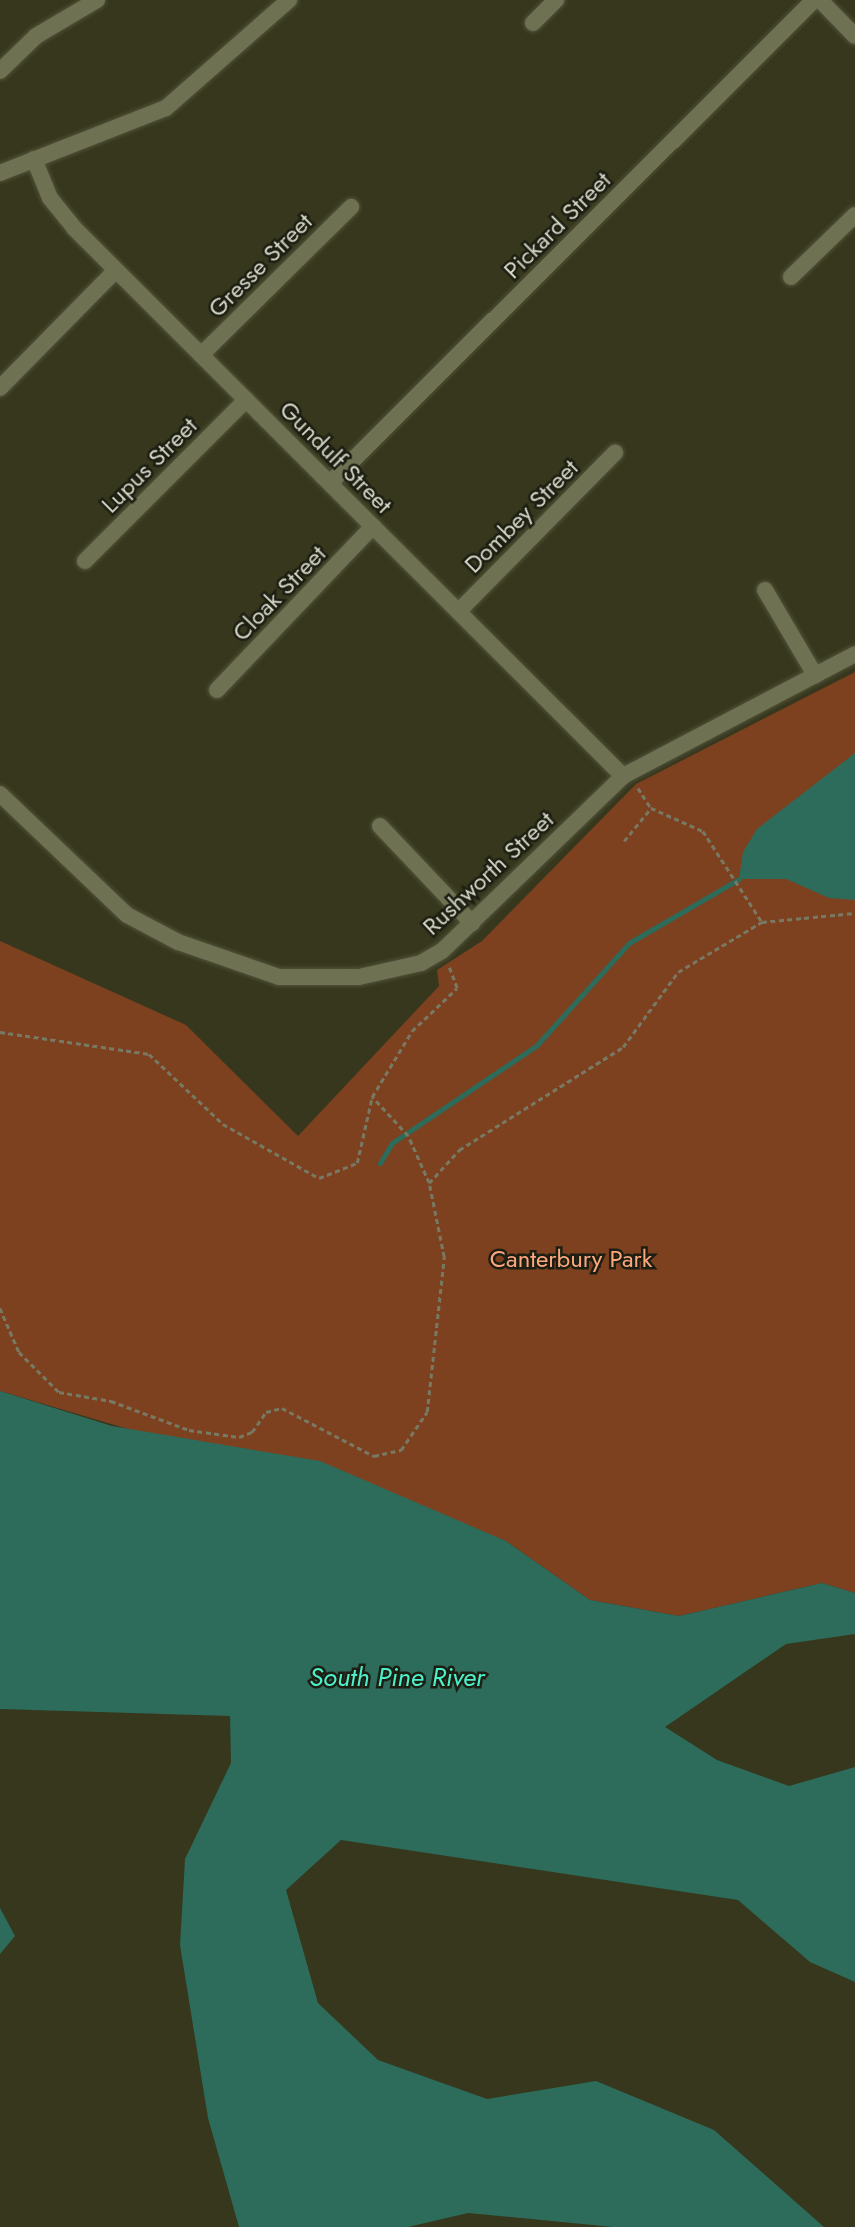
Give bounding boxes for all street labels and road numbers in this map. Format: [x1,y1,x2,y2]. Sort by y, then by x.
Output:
street label: Pickard Street [498,166,616,284]
street label: Gresse Street [202,207,318,323]
street label: Gundulf Street [274,395,398,519]
street label: Lupus Street [95,411,203,519]
street label: Dombey Street [458,453,584,579]
street label: Cloak Street [226,539,332,647]
street label: Rushworth Street [417,805,559,941]

